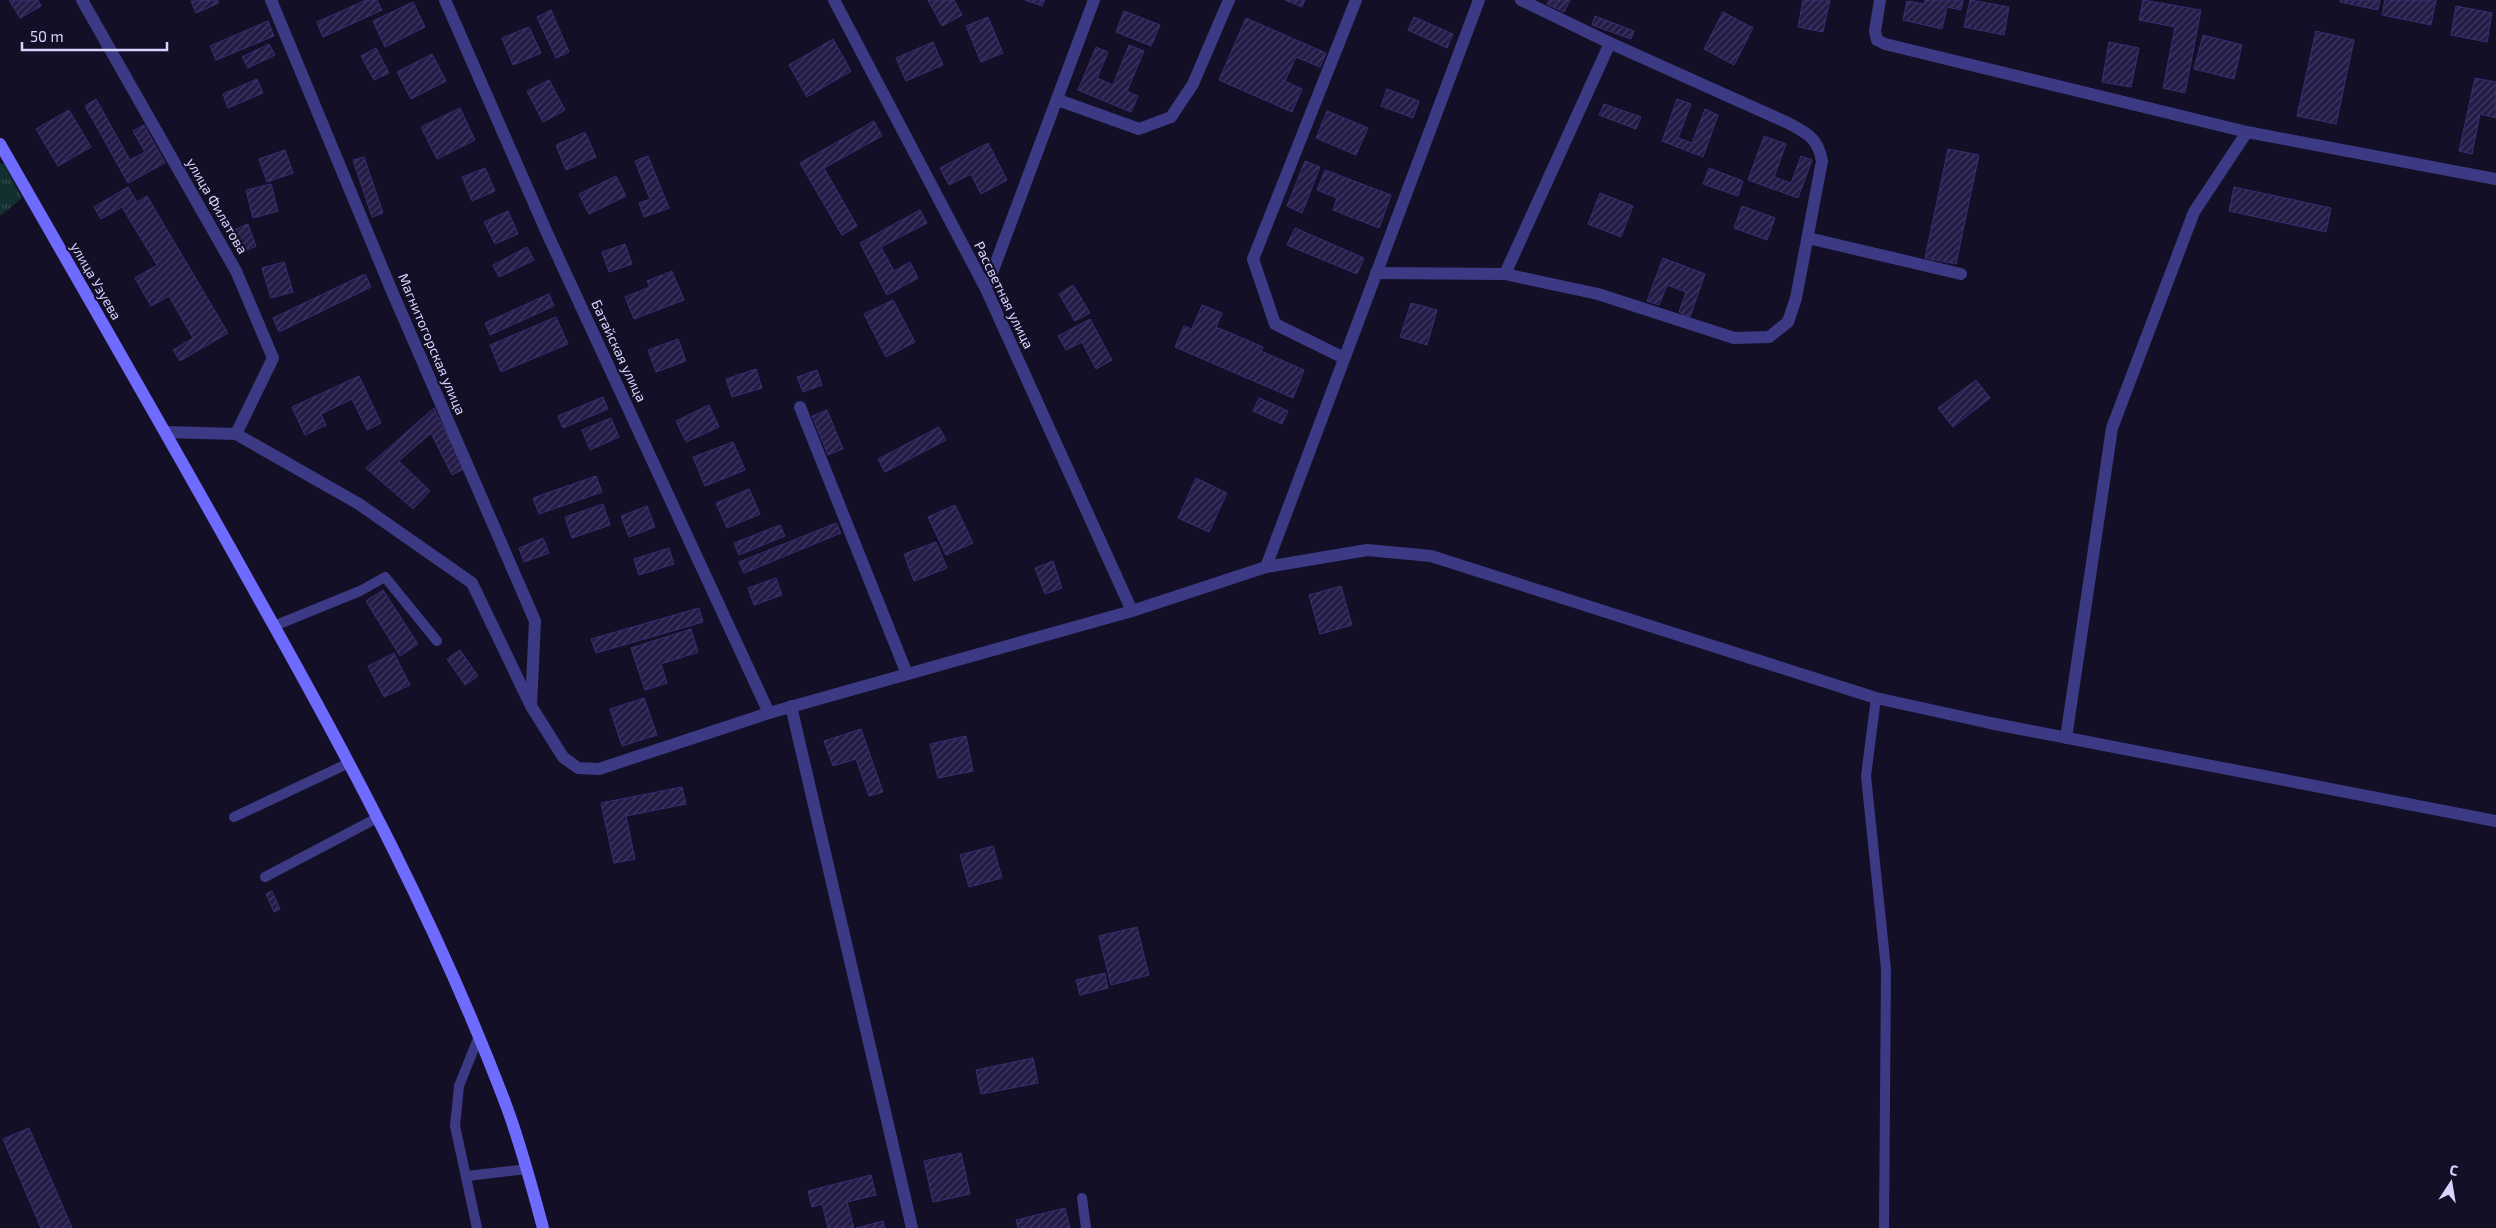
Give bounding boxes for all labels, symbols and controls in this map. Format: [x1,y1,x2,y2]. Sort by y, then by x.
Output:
scale bar [22,20,168,52]
text: 50 m [30,27,64,45]
street label: улица Филатова [183,155,252,257]
street label: Рассветная улица [971,238,1038,351]
street label: улица Узуева [67,239,126,323]
street label: Магнитогорская улица [395,271,470,417]
street label: Батайская улица [588,297,651,405]
north arrow [2426,1158,2476,1208]
text: С [2448,1161,2460,1179]

